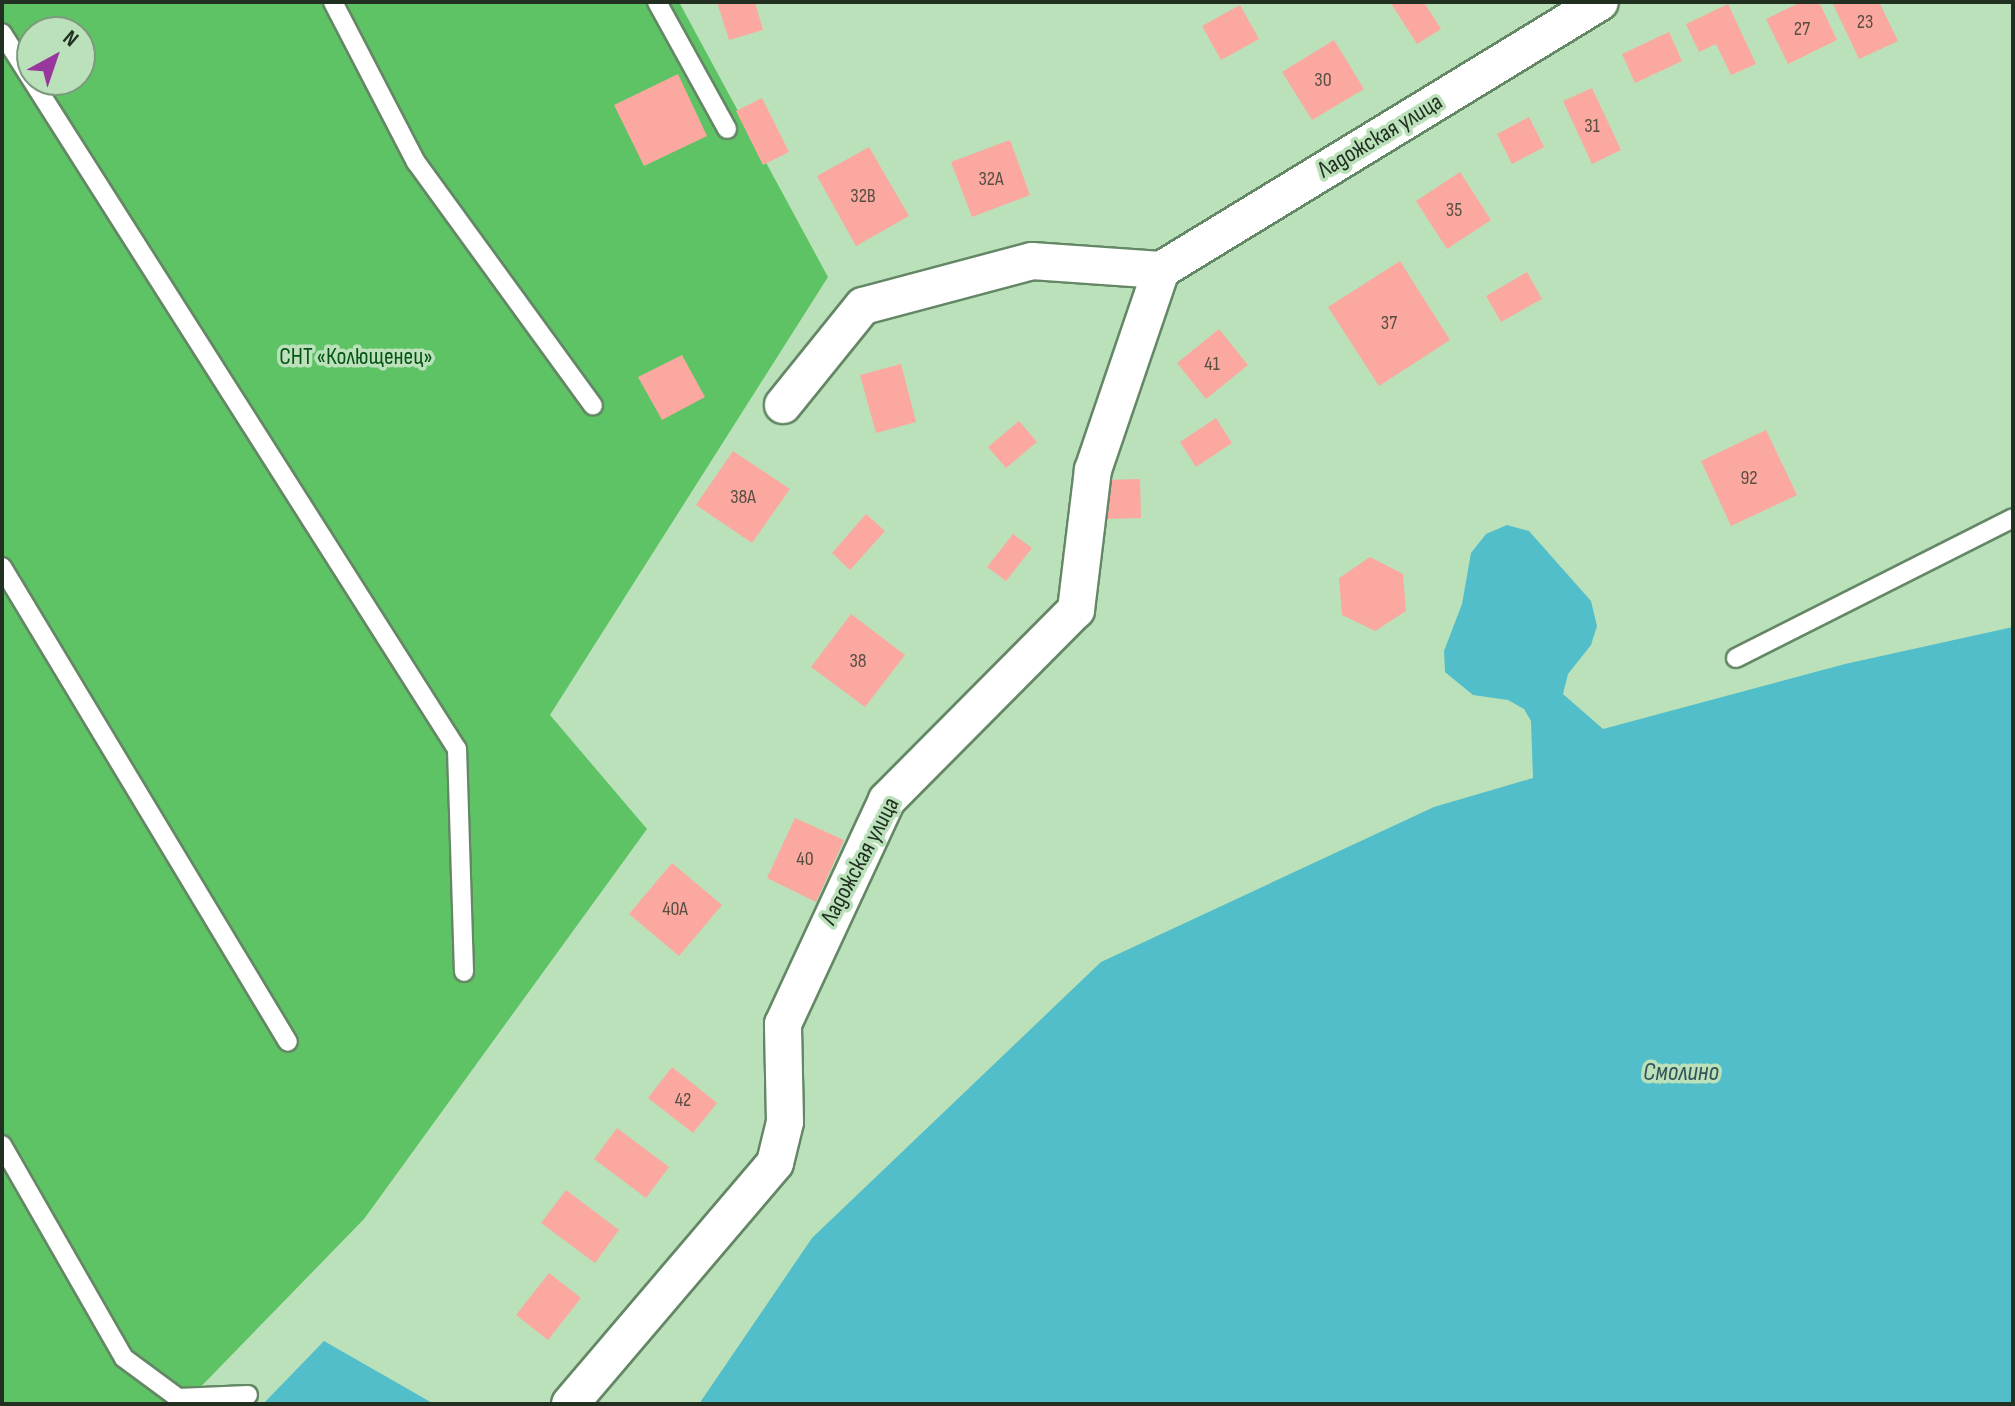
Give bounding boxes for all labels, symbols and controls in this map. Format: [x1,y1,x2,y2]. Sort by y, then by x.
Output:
house number: 23 [1857,10,1873,34]
north arrow [16,16,96,96]
house number: 27 [1794,17,1810,41]
text: N [57,25,84,53]
house number: 30 [1314,68,1332,92]
street label: Ладожская улица [1312,88,1448,184]
house number: 31 [1584,114,1600,138]
house number: 32А [978,167,1004,191]
house number: 32В [850,184,876,208]
house number: 35 [1446,198,1462,222]
house number: 37 [1381,311,1397,335]
park label: СНТ «Колющенец» [279,343,433,371]
house number: 41 [1204,352,1220,376]
house number: 92 [1740,466,1758,490]
house number: 38А [730,485,756,509]
house number: 38 [849,649,867,673]
street label: Ладожская улица [814,792,906,930]
house number: 40 [796,847,814,871]
house number: 40А [662,897,688,921]
water label: Смолино [1643,1057,1719,1089]
house number: 42 [675,1088,691,1112]

